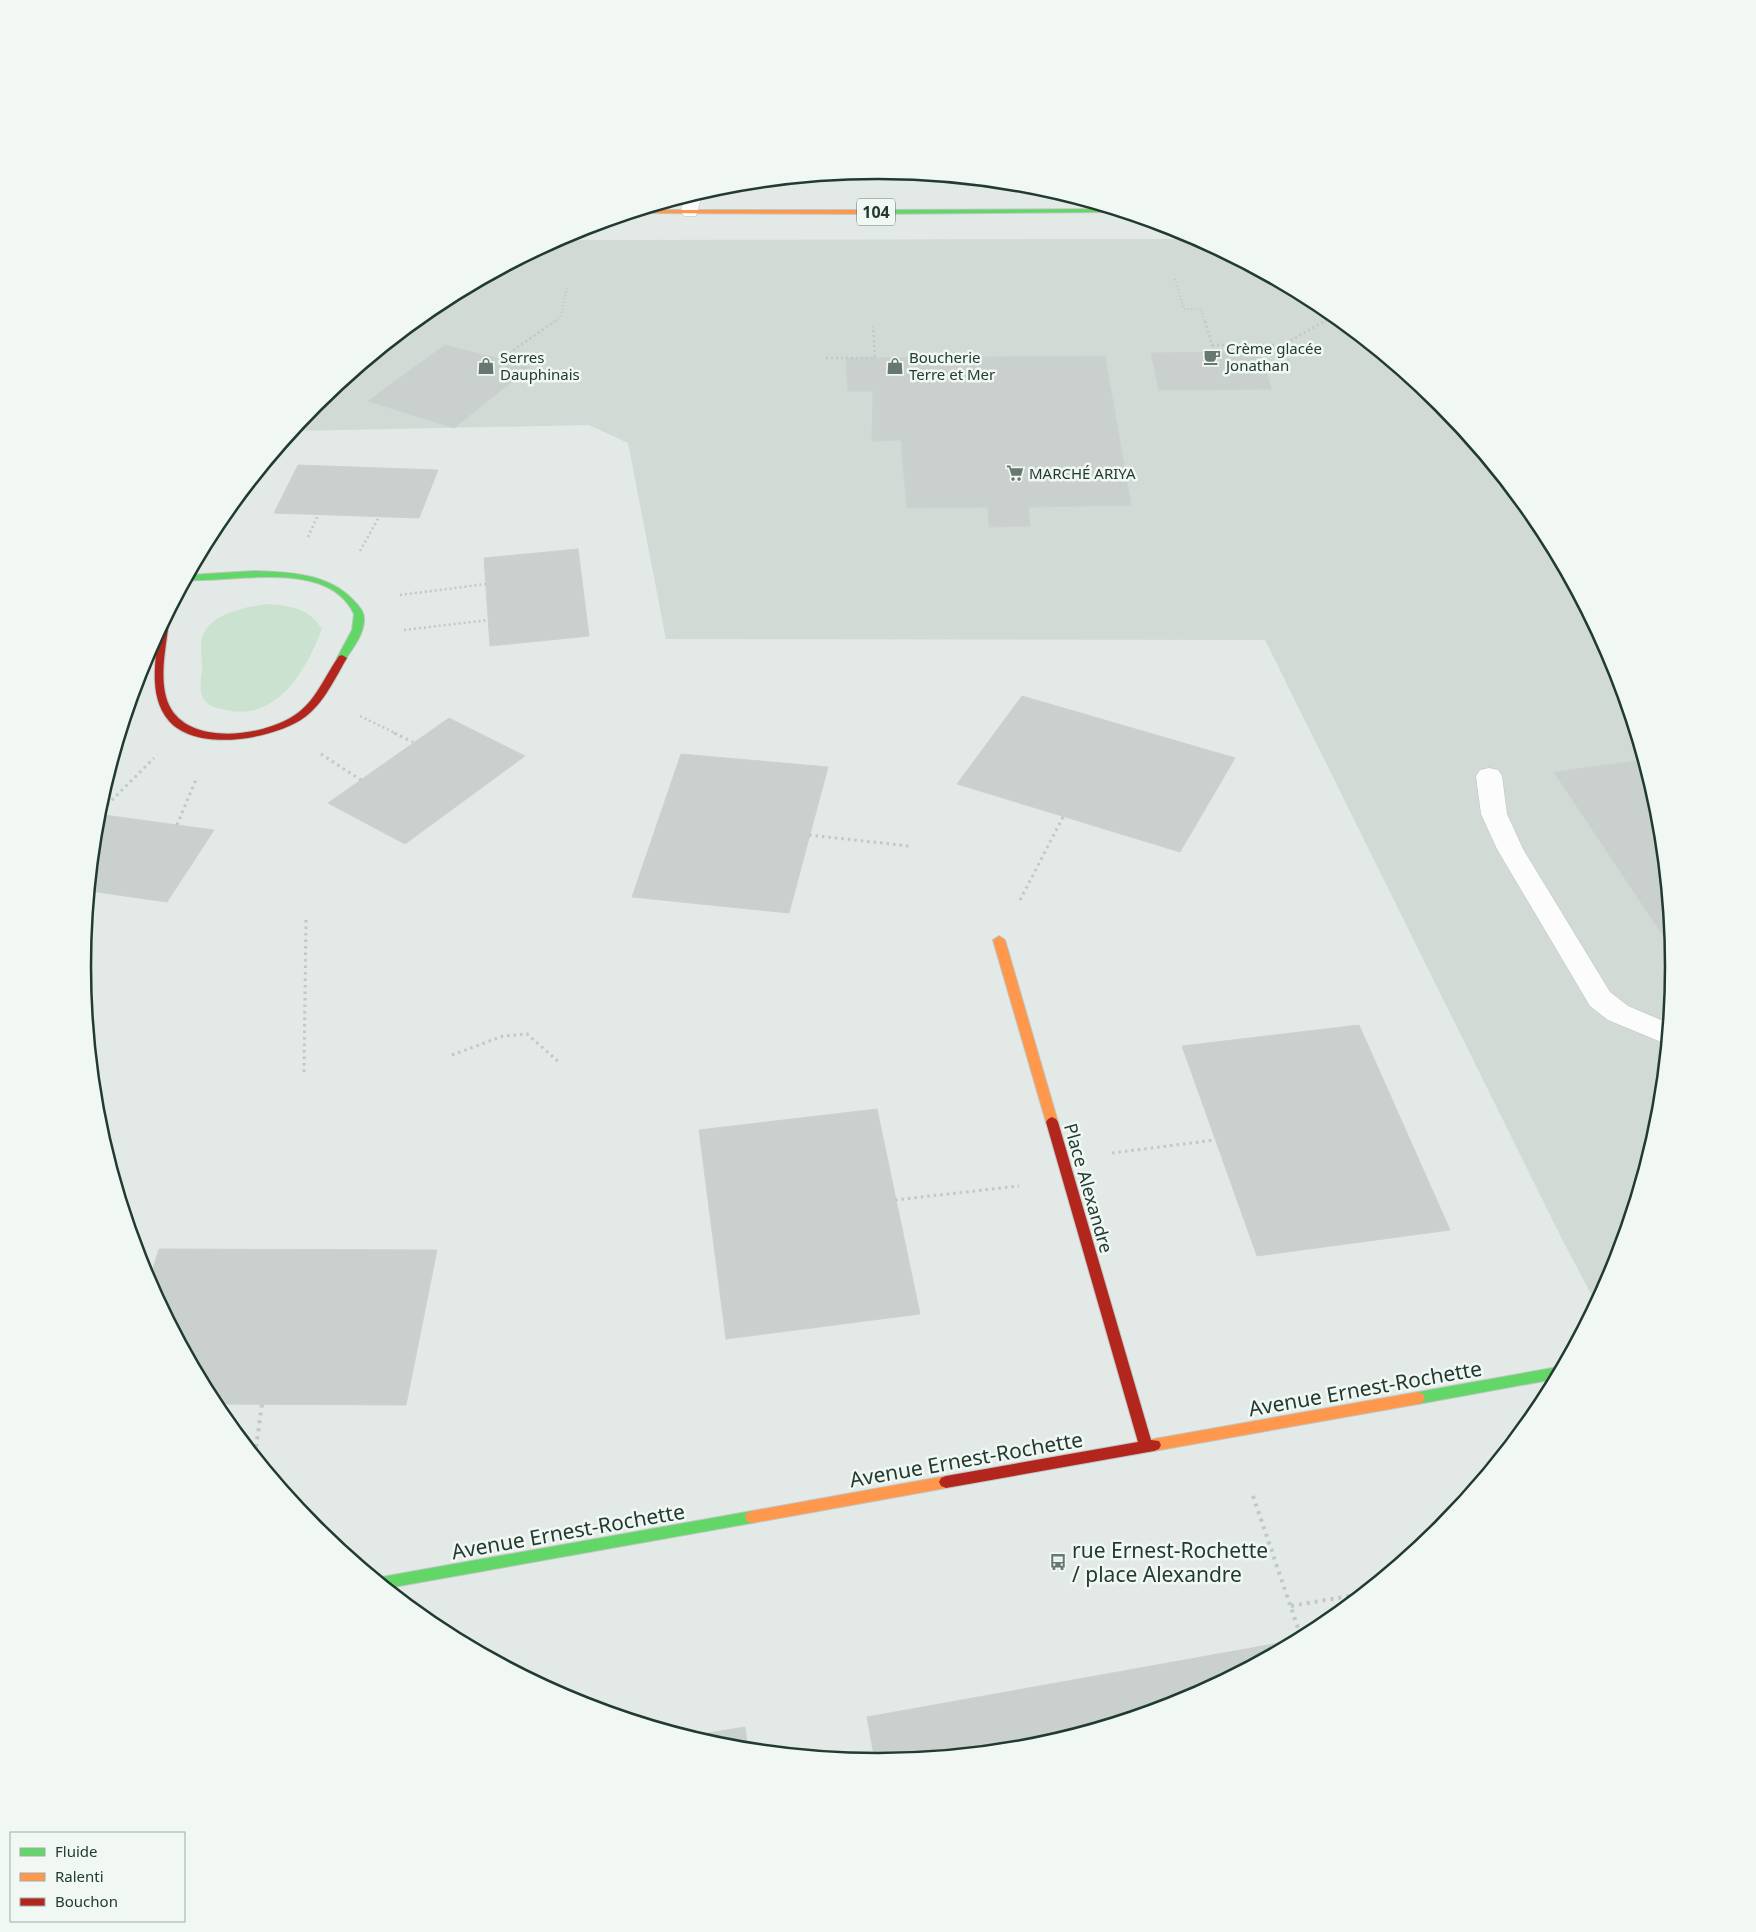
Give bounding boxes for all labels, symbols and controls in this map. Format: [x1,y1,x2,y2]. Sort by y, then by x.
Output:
road number: 104 [857,198,895,226]
place label: Crème glacée Jonathan [1224,338,1322,375]
place label: Serres Dauphinais [500,347,580,384]
place label: Boucherie Terre et Mer [909,347,995,384]
cafe icon: Crème glacée Jonathan [1202,347,1222,367]
shop icon: Serres Dauphinais [476,356,496,376]
shop icon: Boucherie Terre et Mer [885,356,905,376]
supermarket icon: MARCHÉ ARIYA [1005,463,1025,483]
place label: MARCHÉ ARIYA [1029,463,1136,483]
street label: Place Alexandre [1059,1120,1119,1256]
street label: Avenue Ernest-Rochette [1246,1354,1484,1422]
street label: Avenue Ernest-Rochette [847,1425,1085,1493]
street label: Avenue Ernest-Rochette [449,1497,687,1565]
place label: rue Ernest-Rochette / place Alexandre [1072,1536,1268,1588]
bus stop icon: rue Ernest-Rochette / place Alexandre [1048,1552,1068,1572]
legend [10,1832,185,1922]
text: Fluide [55,1841,97,1861]
text: Ralenti [55,1866,104,1886]
text: Bouchon [55,1891,118,1911]

